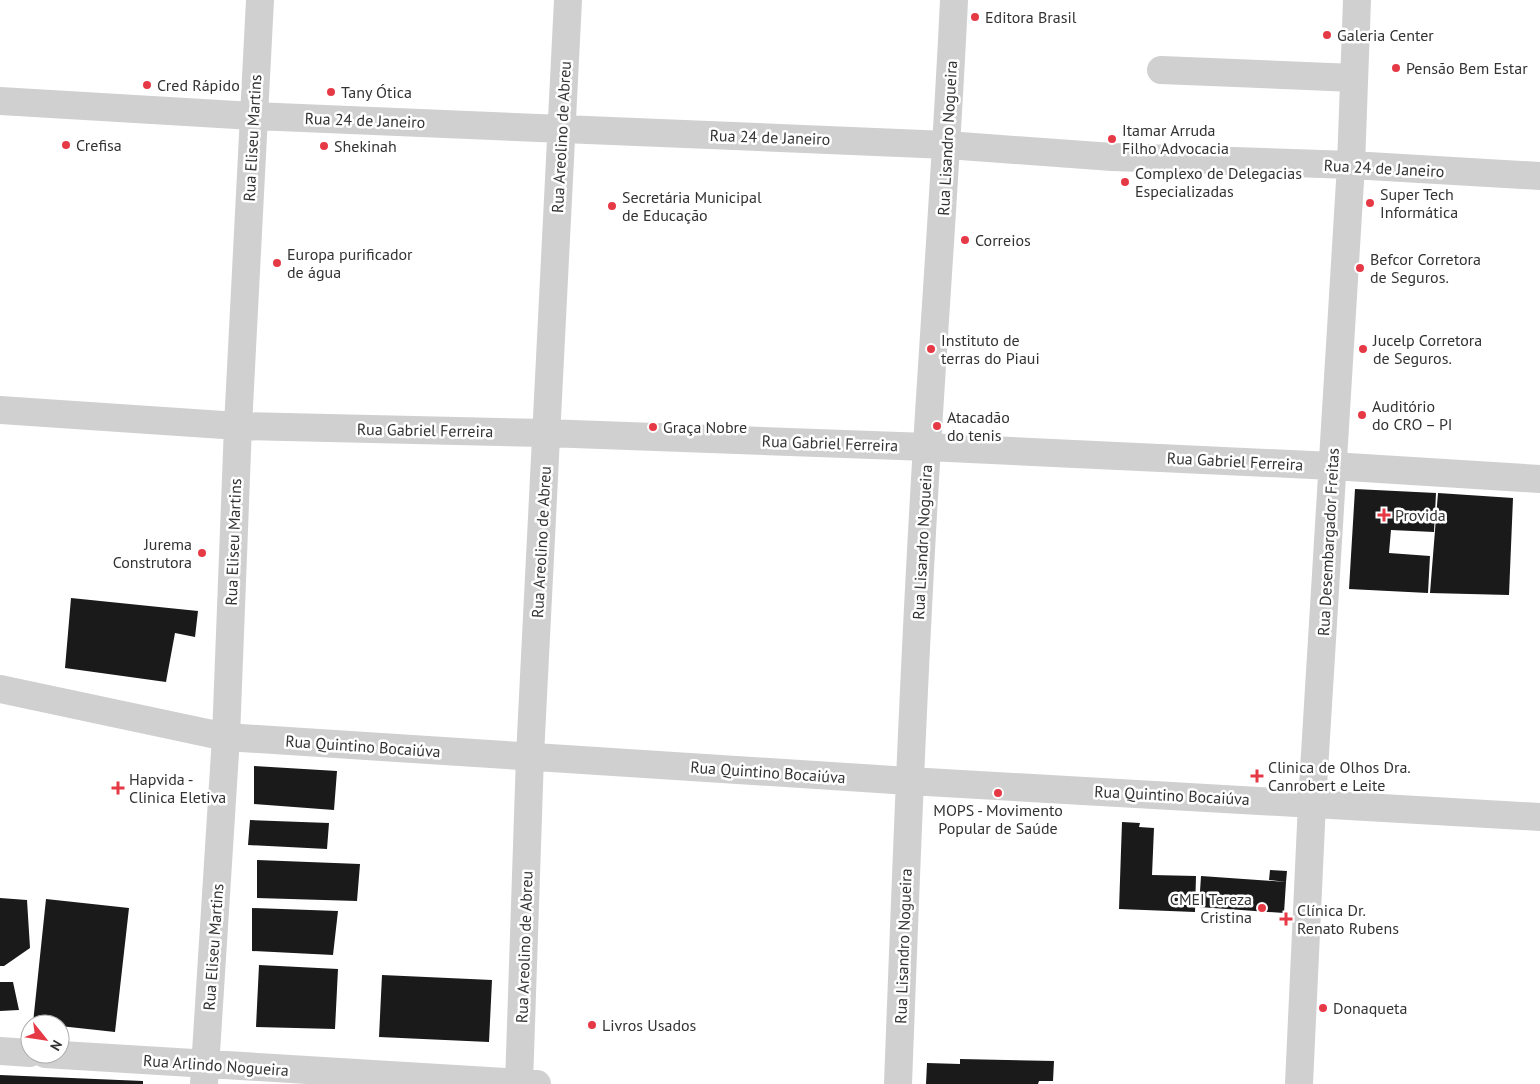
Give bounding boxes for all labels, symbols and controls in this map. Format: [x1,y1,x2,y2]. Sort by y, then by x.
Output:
place label: Editora Brasil [985,7,1077,27]
marker: Editora Brasil [969,11,981,23]
place label: Galeria Center [1337,25,1434,45]
marker: Galeria Center [1321,29,1333,41]
place label: Pensão Bem Estar [1406,58,1528,78]
street label: Rua Areolino de Abreu [547,60,575,214]
street label: Rua Lisandro Nogueira [933,60,961,216]
marker: Pensão Bem Estar [1390,62,1402,74]
street label: Rua Eliseu Martins [239,74,265,202]
place label: Cred Rápido [157,75,240,95]
marker: Cred Rápido [141,79,153,91]
place label: Tany Ótica [341,82,412,102]
marker: Tany Ótica [325,86,337,98]
street label: Rua 24 de Janeiro [304,108,426,132]
place label: Itamar Arruda Filho Advocacia [1122,120,1229,158]
street label: Rua 24 de Janeiro [709,125,831,149]
marker: Itamar Arruda Filho Advocacia [1106,133,1118,145]
place label: Crefisa [76,135,122,155]
place label: Shekinah [334,136,397,156]
marker: Crefisa [60,139,72,151]
marker: Shekinah [318,140,330,152]
street label: Rua 24 de Janeiro [1323,155,1445,181]
place label: Complexo de Delegacias Especializadas [1135,163,1302,201]
marker: Complexo de Delegacias Especializadas [1119,176,1131,188]
place label: Super Tech Informática [1380,184,1458,222]
place label: Secretária Municipal de Educação [622,187,762,225]
marker: Super Tech Informática [1364,197,1376,209]
marker: Secretária Municipal de Educação [606,200,618,212]
place label: Correios [975,230,1031,250]
marker: Correios [959,234,971,246]
place label: Europa purificador de água [287,244,413,282]
place label: Befcor Corretora de Seguros. [1370,249,1481,287]
marker: Europa purificador de água [271,257,283,269]
marker: Befcor Corretora de Seguros. [1354,262,1366,274]
place label: Instituto de terras do Piaui [941,330,1040,368]
place label: Jucelp Corretora de Seguros. [1372,330,1482,368]
marker: Instituto de terras do Piaui [925,343,937,355]
marker: Jucelp Corretora de Seguros. [1357,343,1369,355]
place label: Auditório do CRO – PI [1372,396,1453,434]
place label: Atacadão do tenis [947,407,1010,445]
marker: Auditório do CRO – PI [1356,409,1368,421]
place label: Graça Nobre [663,417,747,437]
street label: Rua Gabriel Ferreira [357,419,493,441]
marker: Atacadão do tenis [931,420,943,432]
marker: Graça Nobre [647,421,659,433]
street label: Rua Gabriel Ferreira [761,431,899,455]
street label: Rua Gabriel Ferreira [1166,447,1304,475]
street label: Rua Desembargador Freitas [1313,447,1343,637]
street label: Rua Lisandro Nogueira [908,464,936,620]
street label: Rua Areolino de Abreu [527,465,555,619]
street label: Rua Eliseu Martins [221,478,245,606]
place label: Provida [1395,505,1446,525]
marker: Provida [1377,508,1391,522]
place label: Jurema Construtora [113,534,192,572]
marker: Jurema Construtora [196,547,208,559]
street label: Rua Quintino Bocaiúva [285,731,441,761]
street label: Rua Quintino Bocaiúva [690,757,846,787]
place label: Clinica de Olhos Dra. Canrobert e Leite [1268,757,1411,795]
place label: Hapvida - Clinica Eletiva [129,769,226,807]
marker: Clinica de Olhos Dra. Canrobert e Leite [1250,769,1264,783]
marker: Hapvida - Clinica Eletiva [111,781,125,795]
street label: Rua Quintino Bocaiúva [1094,781,1250,809]
marker: MOPS - Movimento Popular de Saúde [992,787,1004,799]
place label: MOPS - Movimento Popular de Saúde [933,800,1063,838]
street label: Rua Lisandro Nogueira [890,868,916,1024]
street label: Rua Areolino de Abreu [511,871,537,1023]
street label: Rua Eliseu Martins [199,883,227,1011]
place label: CMEI Tereza Cristina [1170,889,1252,927]
place label: Clínica Dr. Renato Rubens [1297,900,1399,938]
marker: CMEI Tereza Cristina [1256,902,1268,914]
marker: Clínica Dr. Renato Rubens [1279,912,1293,926]
place label: Donaqueta [1333,998,1407,1018]
marker: Donaqueta [1317,1002,1329,1014]
north arrow [20,1014,70,1064]
place label: Livros Usados [602,1015,697,1035]
marker: Livros Usados [586,1019,598,1031]
text: N [46,1037,66,1054]
street label: Rua Arlindo Nogueira [142,1050,290,1080]

